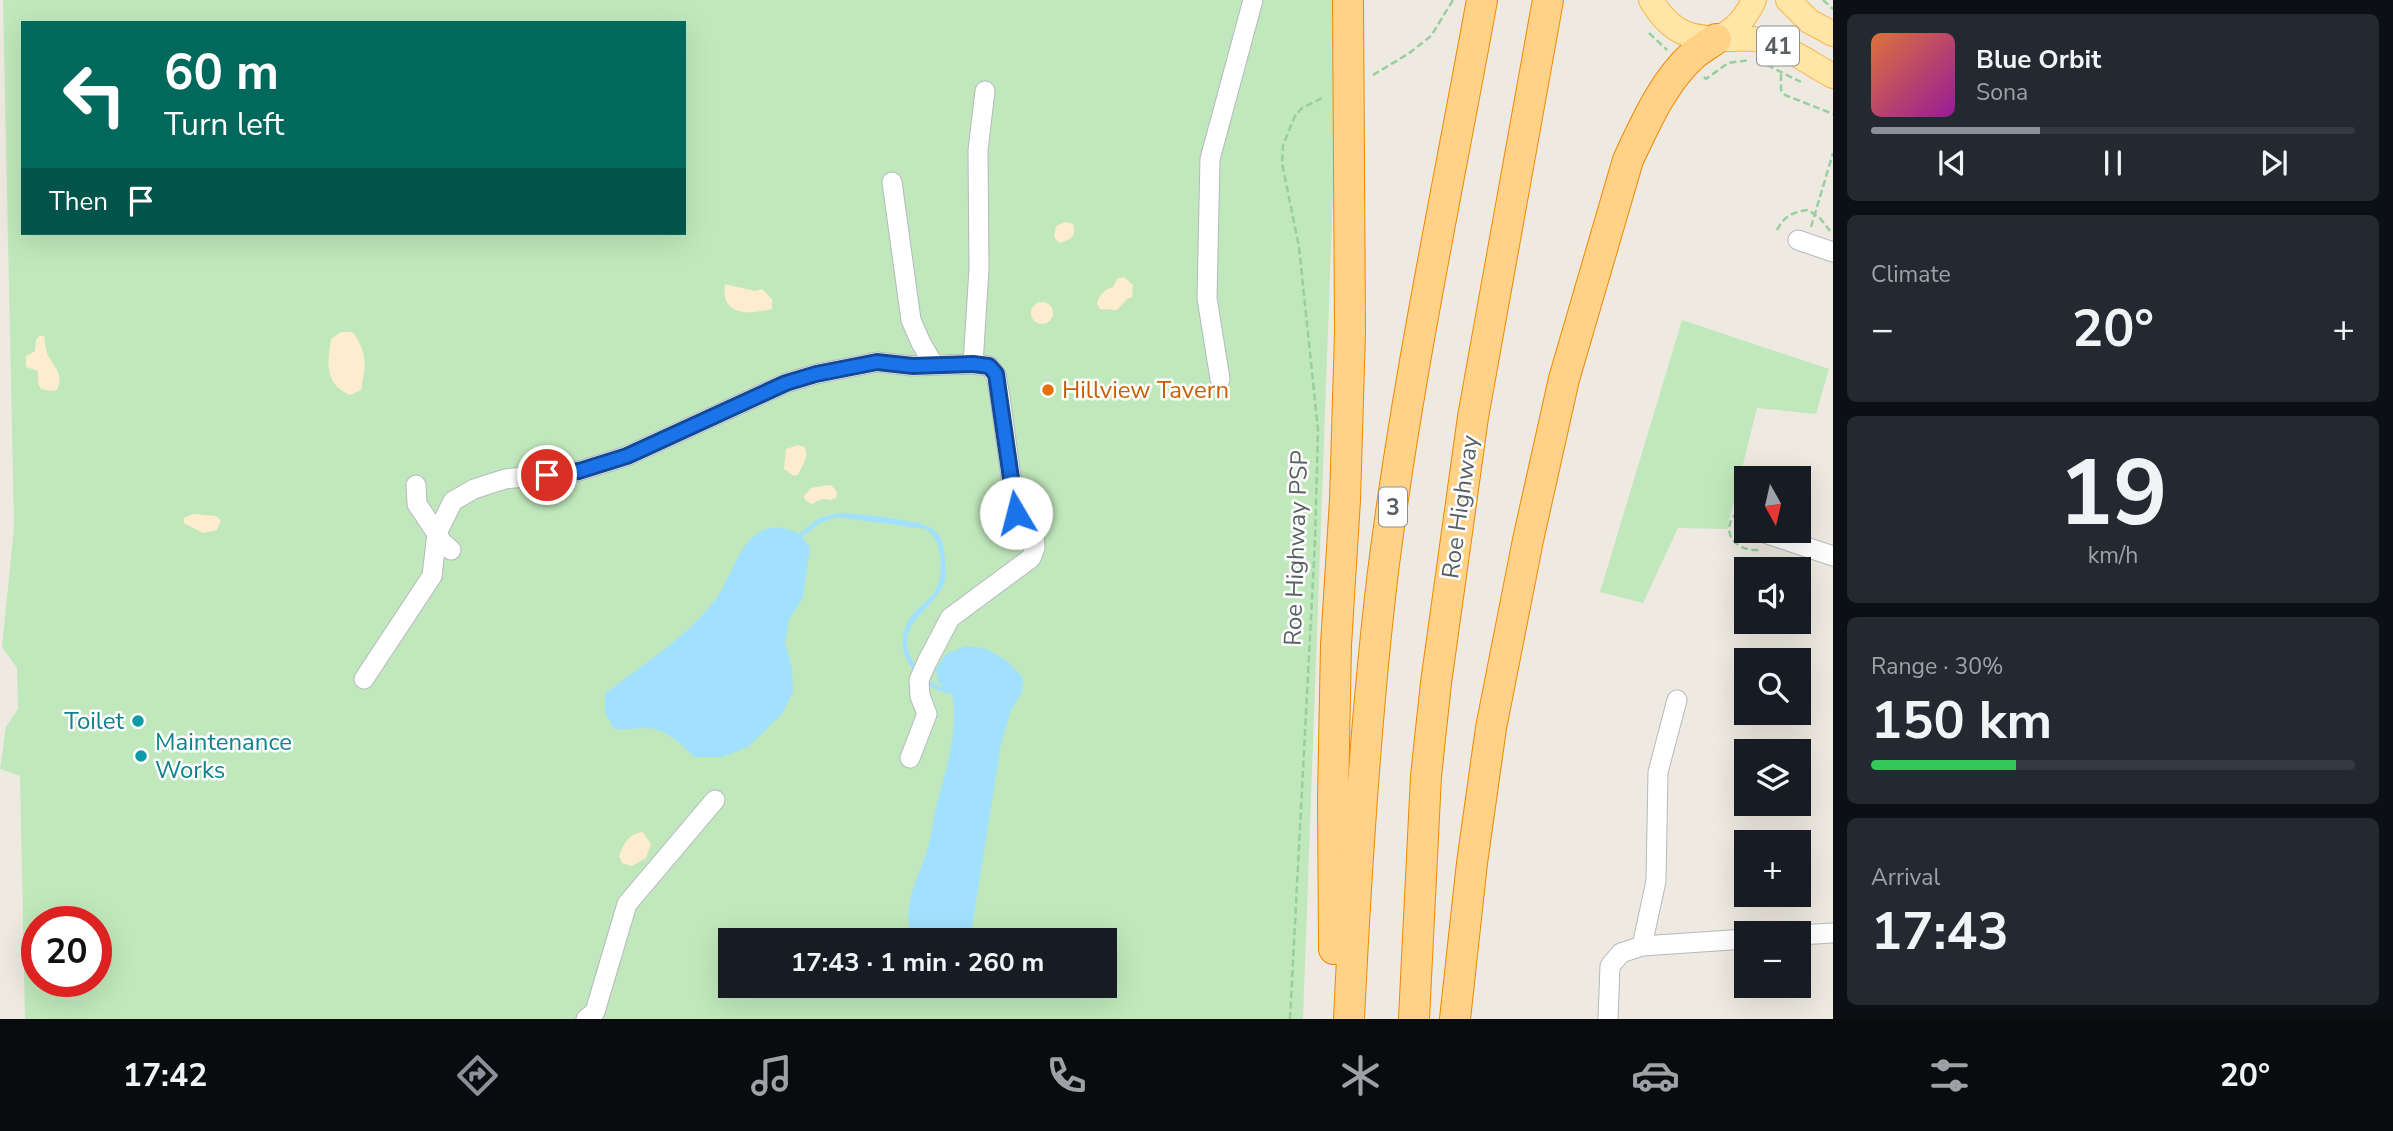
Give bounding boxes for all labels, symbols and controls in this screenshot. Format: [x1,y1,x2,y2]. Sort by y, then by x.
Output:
road number: 41 [1757,26,1799,66]
text: 60 m [164,39,279,106]
text: Blue Orbit [1976,42,2101,77]
icon: left [49,49,140,140]
text: Sona [1976,77,2028,108]
text: Turn left [164,103,284,146]
icon: previous [1933,144,1971,182]
icon: pause [2094,144,2132,182]
icon: next [2255,144,2293,182]
icon: arrive [122,182,160,220]
text: Then [49,184,108,219]
text: Climate [1871,259,1951,290]
text: 20° [2072,293,2154,364]
text: − [1871,304,1894,355]
text: + [2332,304,2355,355]
place label: Hillview Tavern [1062,374,1229,406]
marker: Hillview Tavern [1040,382,1056,398]
text: 19 [2058,432,2168,556]
street label: Roe Highway [1434,433,1486,581]
pin [517,445,577,505]
street label: Roe Highway PSP [1277,450,1315,646]
icon: arrive [528,456,566,494]
north arrow [1734,466,1811,542]
map controls [1734,466,1811,998]
position arrow [979,476,1053,550]
road number: 3 [1379,488,1407,526]
text: km/h [2088,540,2138,571]
button: sound [1734,557,1811,634]
button: search [1734,648,1811,725]
text: Range · 30% [1871,651,2003,682]
text: 150 km [1871,685,2052,756]
place label: Toilet [64,705,125,737]
marker: Toilet [130,713,146,729]
place label: Maintenance Works [155,726,292,786]
button: layers [1734,739,1811,816]
marker: Maintenance Works [133,748,149,764]
button: + [1734,830,1811,907]
text: Arrival [1871,862,1940,893]
text: 17:43 [1871,896,2009,967]
speed limit sign: 20 [21,906,112,997]
button: − [1734,921,1811,998]
text: 17:43 · 1 min · 260 m [791,945,1044,980]
icon: directions [453,1051,502,1100]
icon: music [747,1051,796,1100]
icon: phone [1042,1051,1091,1100]
icon: climate [1336,1051,1385,1100]
icon: car [1631,1051,1680,1100]
icon: filters [1925,1051,1974,1100]
text: 17:42 [123,1054,207,1097]
text: 20° [2220,1054,2270,1097]

